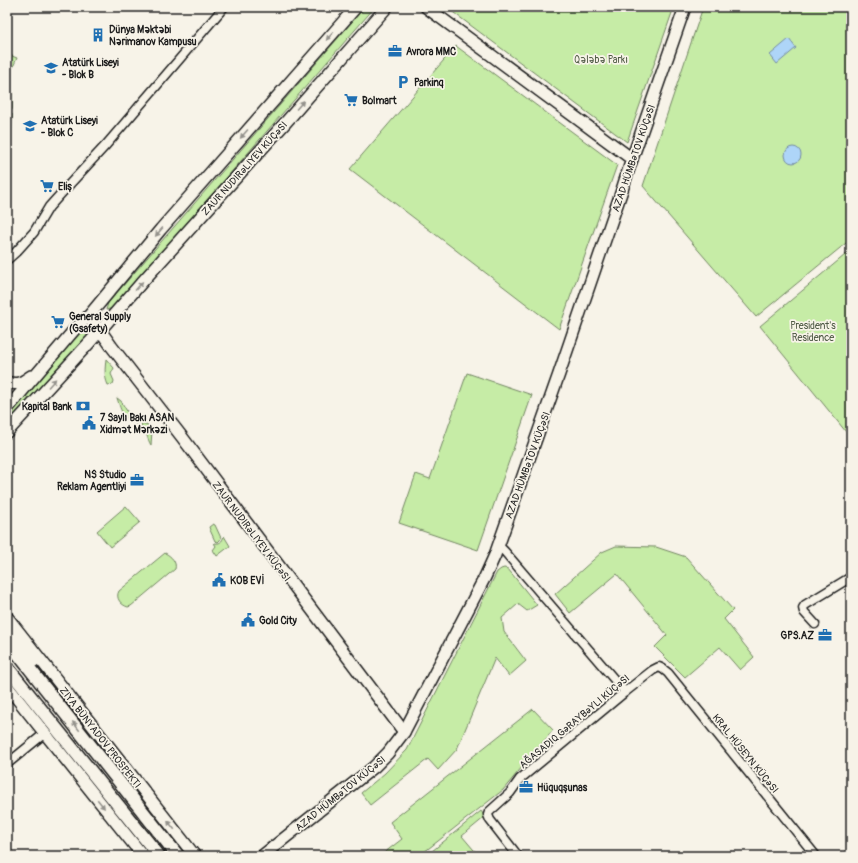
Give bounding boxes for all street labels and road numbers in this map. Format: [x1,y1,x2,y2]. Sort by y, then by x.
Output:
street label: AZAD HÜMBƏTOV KÜÇƏSI [610,103,658,214]
street label: ZAUR NUDIRƏLIYEV KÜÇƏSI [199,119,290,218]
street label: AZAD HÜMBƏTOV KÜÇƏSI [503,410,553,520]
street label: ZAUR NUDIRƏLIYEV KÜÇƏSI [210,479,293,584]
street label: AĞASADIQ GƏRAYBƏYLI KÜÇƏSI [517,671,632,771]
street label: ZIYA BÜNYADOV PROSPEKTI [57,685,143,791]
street label: KRAL HÜSEYN KÜÇƏSI [710,712,781,796]
street label: AZAD HÜMBƏTOV KÜÇƏSI [293,754,388,834]

